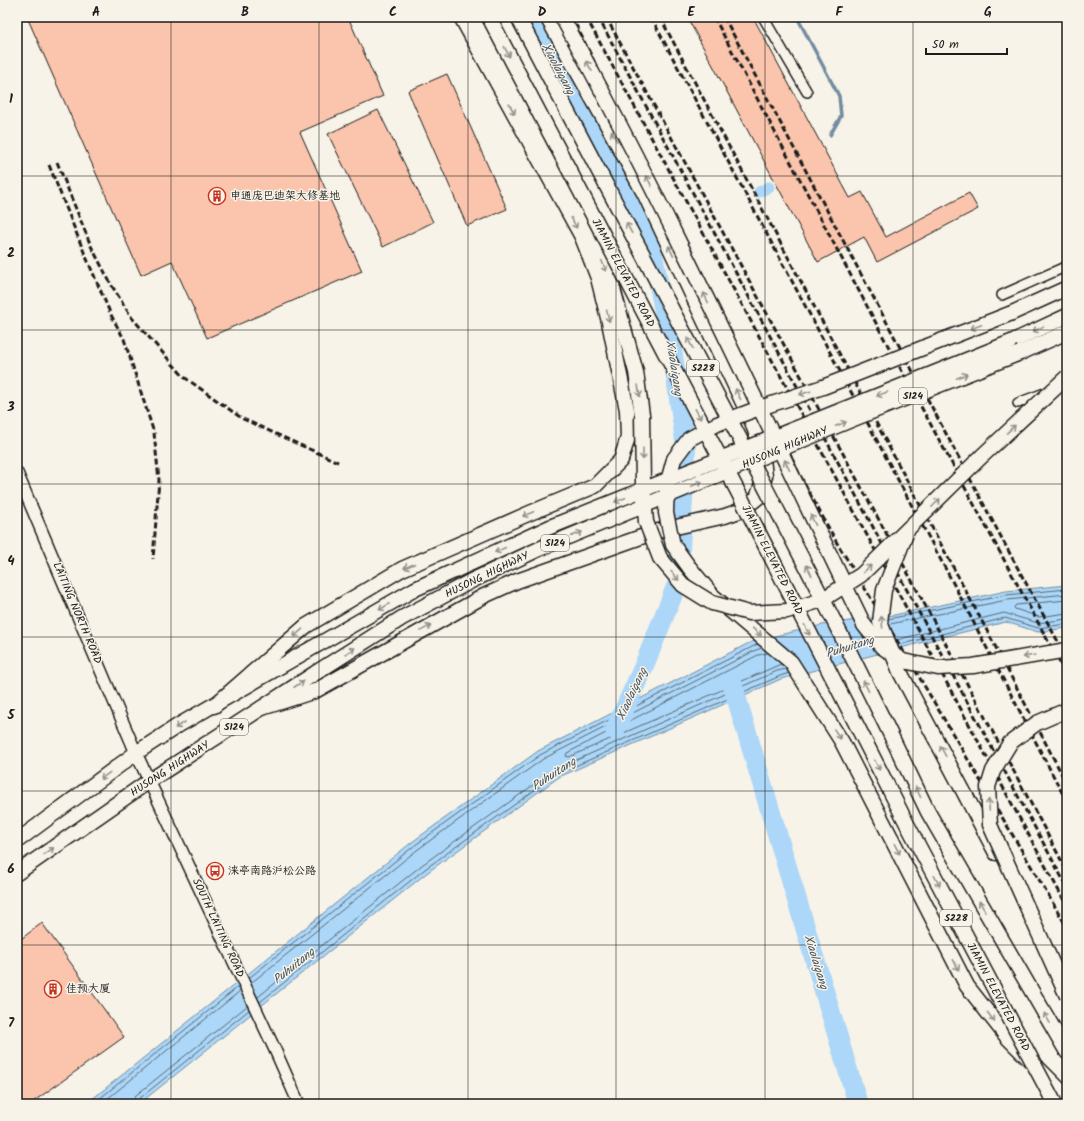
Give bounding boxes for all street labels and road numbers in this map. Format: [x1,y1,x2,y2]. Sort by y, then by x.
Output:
street label: JIAMIN ELEVATED ROAD [587,215,659,331]
road number: S228 [687,360,719,376]
road number: S124 [899,388,927,404]
street label: HUSONG HIGHWAY [739,422,831,474]
street label: JIAMIN ELEVATED ROAD [736,502,808,618]
road number: S124 [541,535,569,551]
street label: HUSONG HIGHWAY [442,547,533,603]
street label: LAITING NORTH ROAD [47,559,107,667]
road number: S124 [220,719,248,735]
street label: HUSONG HIGHWAY [127,736,214,801]
street label: SOUTH LAITING ROAD [187,875,249,981]
road number: S228 [940,910,972,926]
street label: JIAMIN ELEVATED ROAD [962,939,1034,1055]

